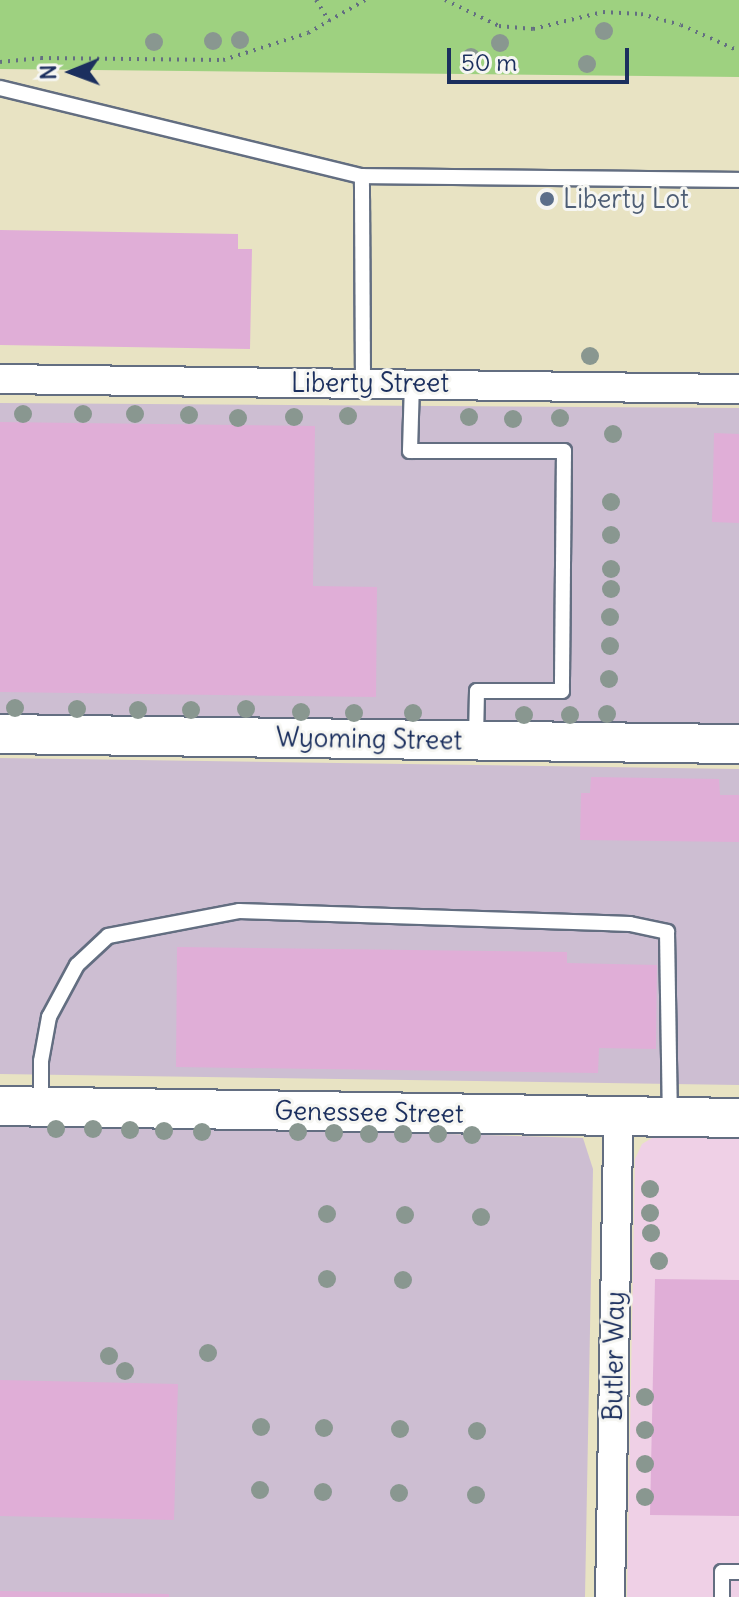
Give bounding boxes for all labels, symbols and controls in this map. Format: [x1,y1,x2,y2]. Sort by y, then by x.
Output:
north arrow [32,32,112,112]
scale bar [451,32,633,82]
text: 50 m [461,47,517,77]
text: N [34,65,62,80]
place label: Liberty Lot [563,183,689,215]
marker: Liberty Lot [538,190,556,208]
street label: Liberty Street [291,367,449,399]
street label: Wyoming Street [276,722,462,756]
street label: Genessee Street [274,1095,464,1129]
street label: Butler Way [597,1291,631,1421]

